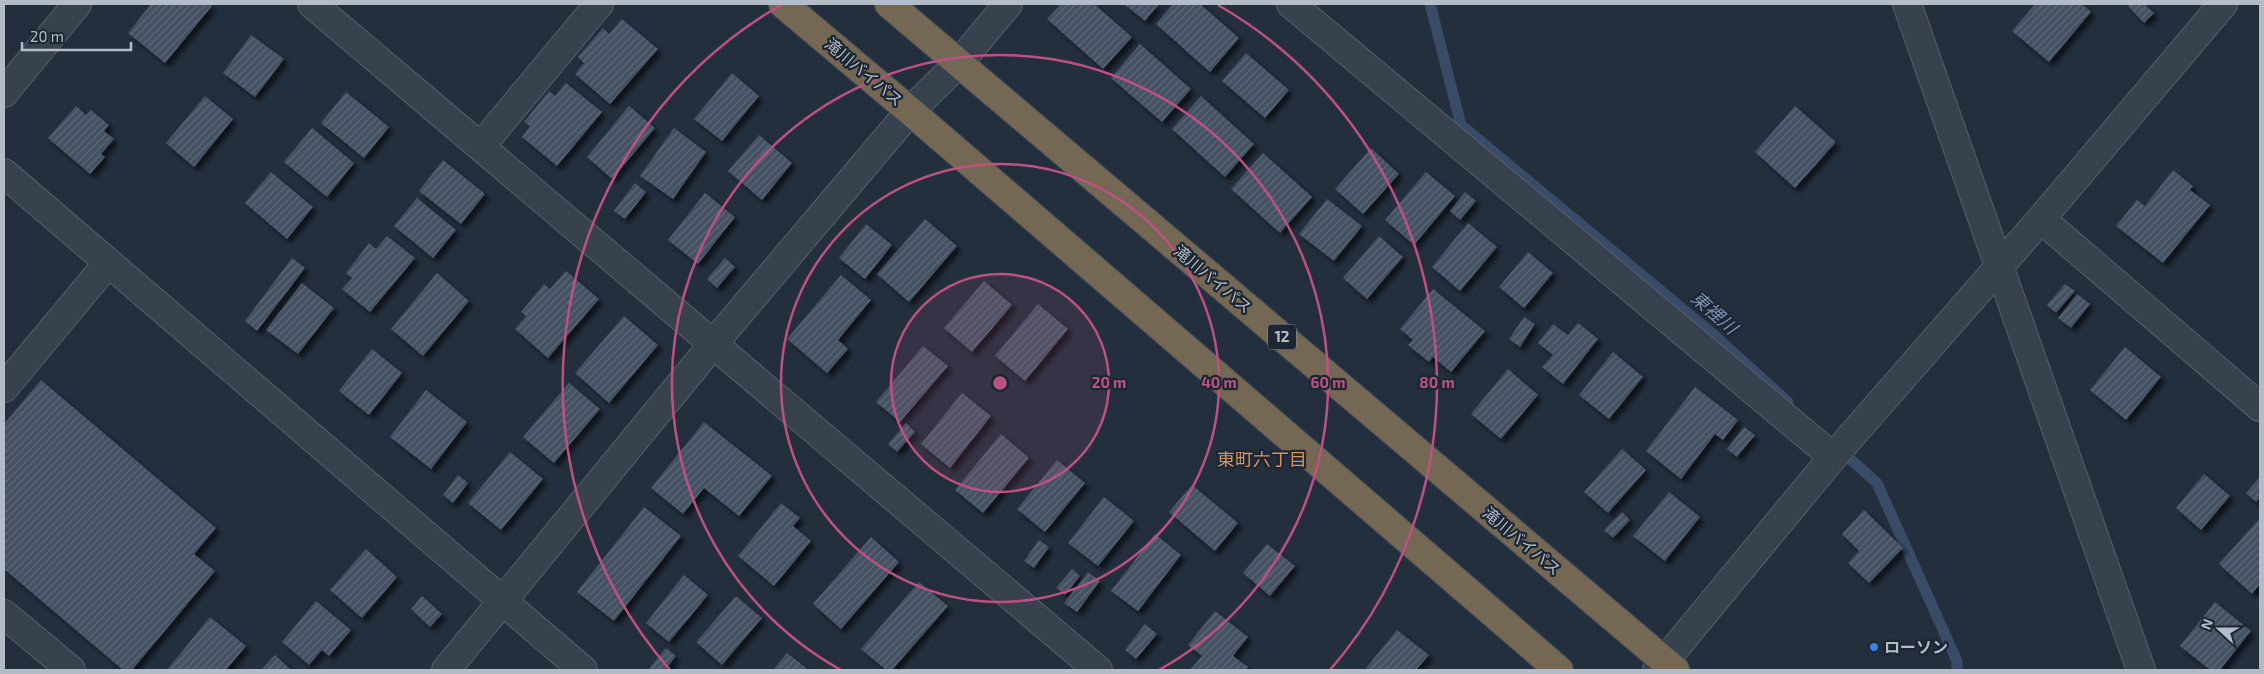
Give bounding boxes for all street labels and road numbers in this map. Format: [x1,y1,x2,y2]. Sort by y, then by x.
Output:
street label: 滝川バイパス [822,34,907,110]
street label: 滝川バイパス [1171,241,1256,317]
road number: 12 [1268,324,1296,350]
street label: 滝川バイパス [1480,503,1565,579]

